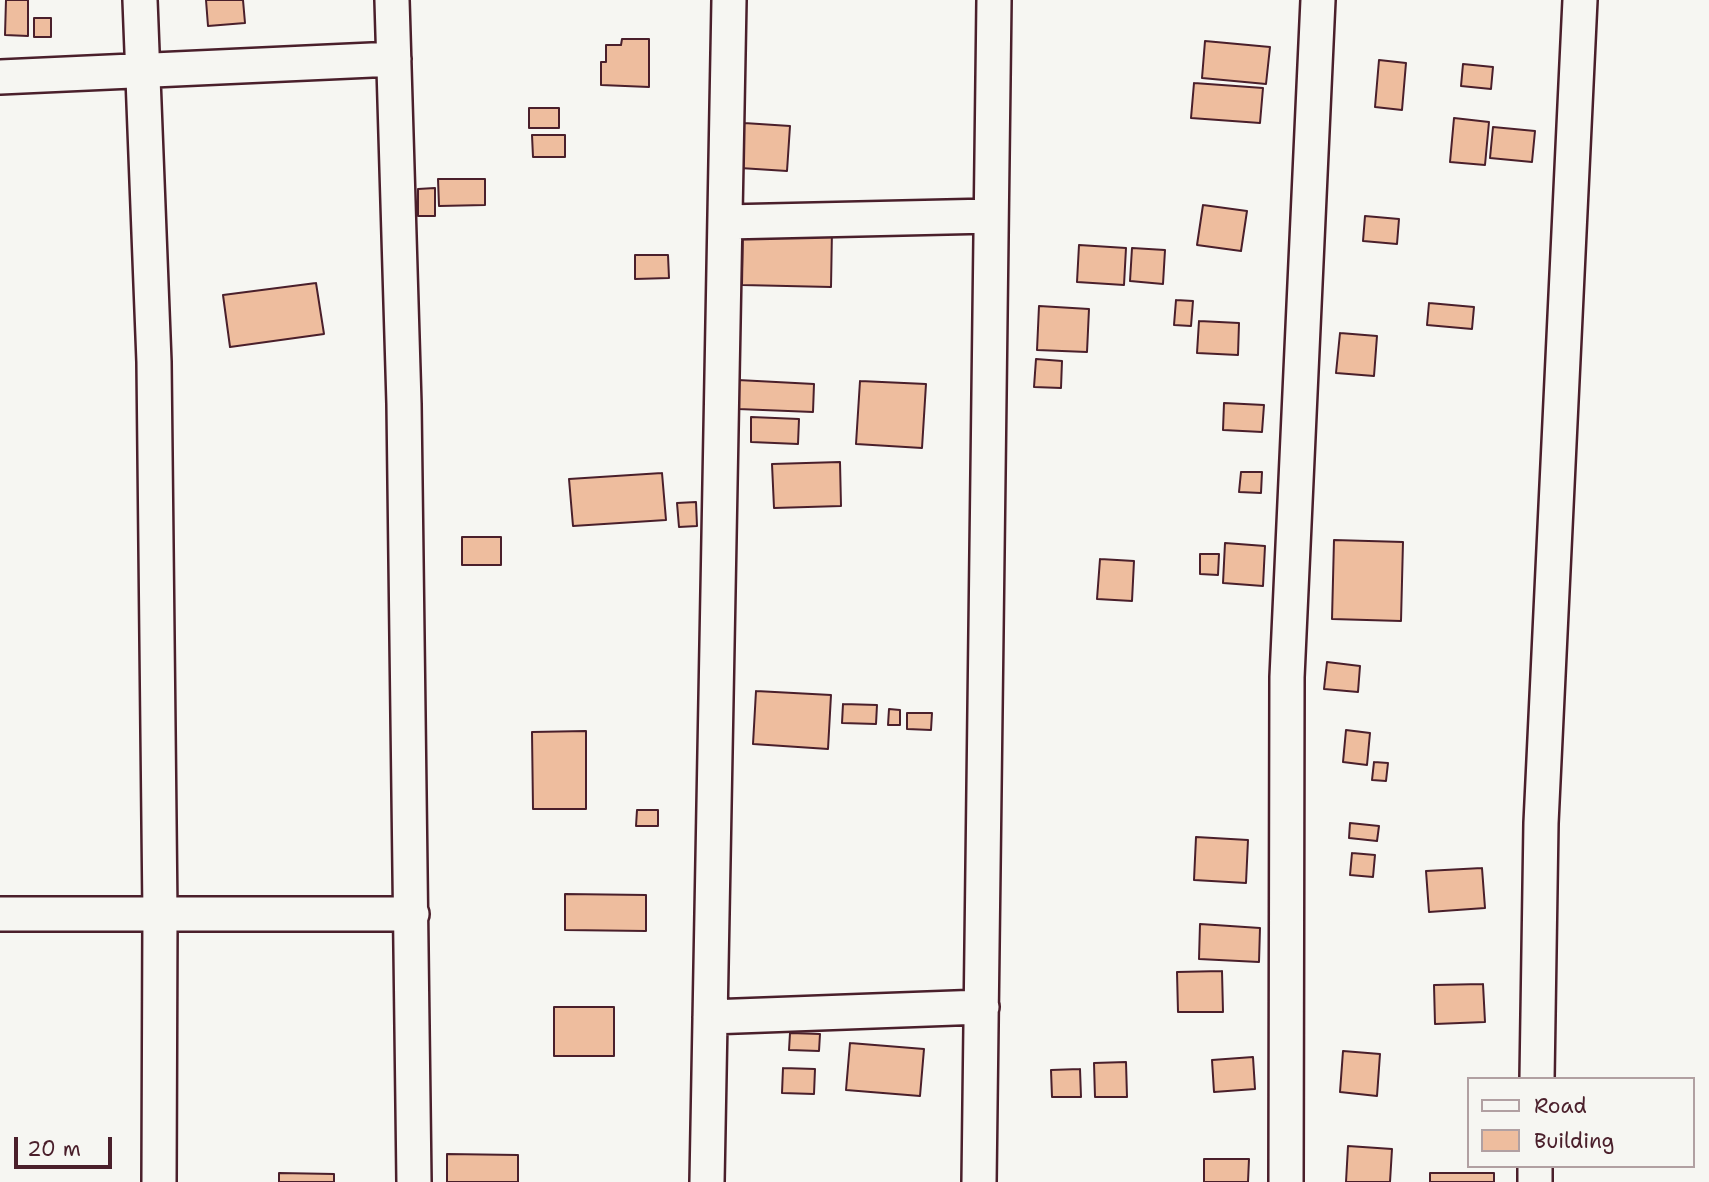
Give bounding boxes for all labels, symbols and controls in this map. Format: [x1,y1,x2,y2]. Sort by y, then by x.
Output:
legend [1468,1077,1695,1168]
text: Road [1534,1092,1587,1120]
scale bar [18,1122,116,1166]
text: Building [1534,1127,1614,1155]
text: 20 m [27,1135,81,1163]

